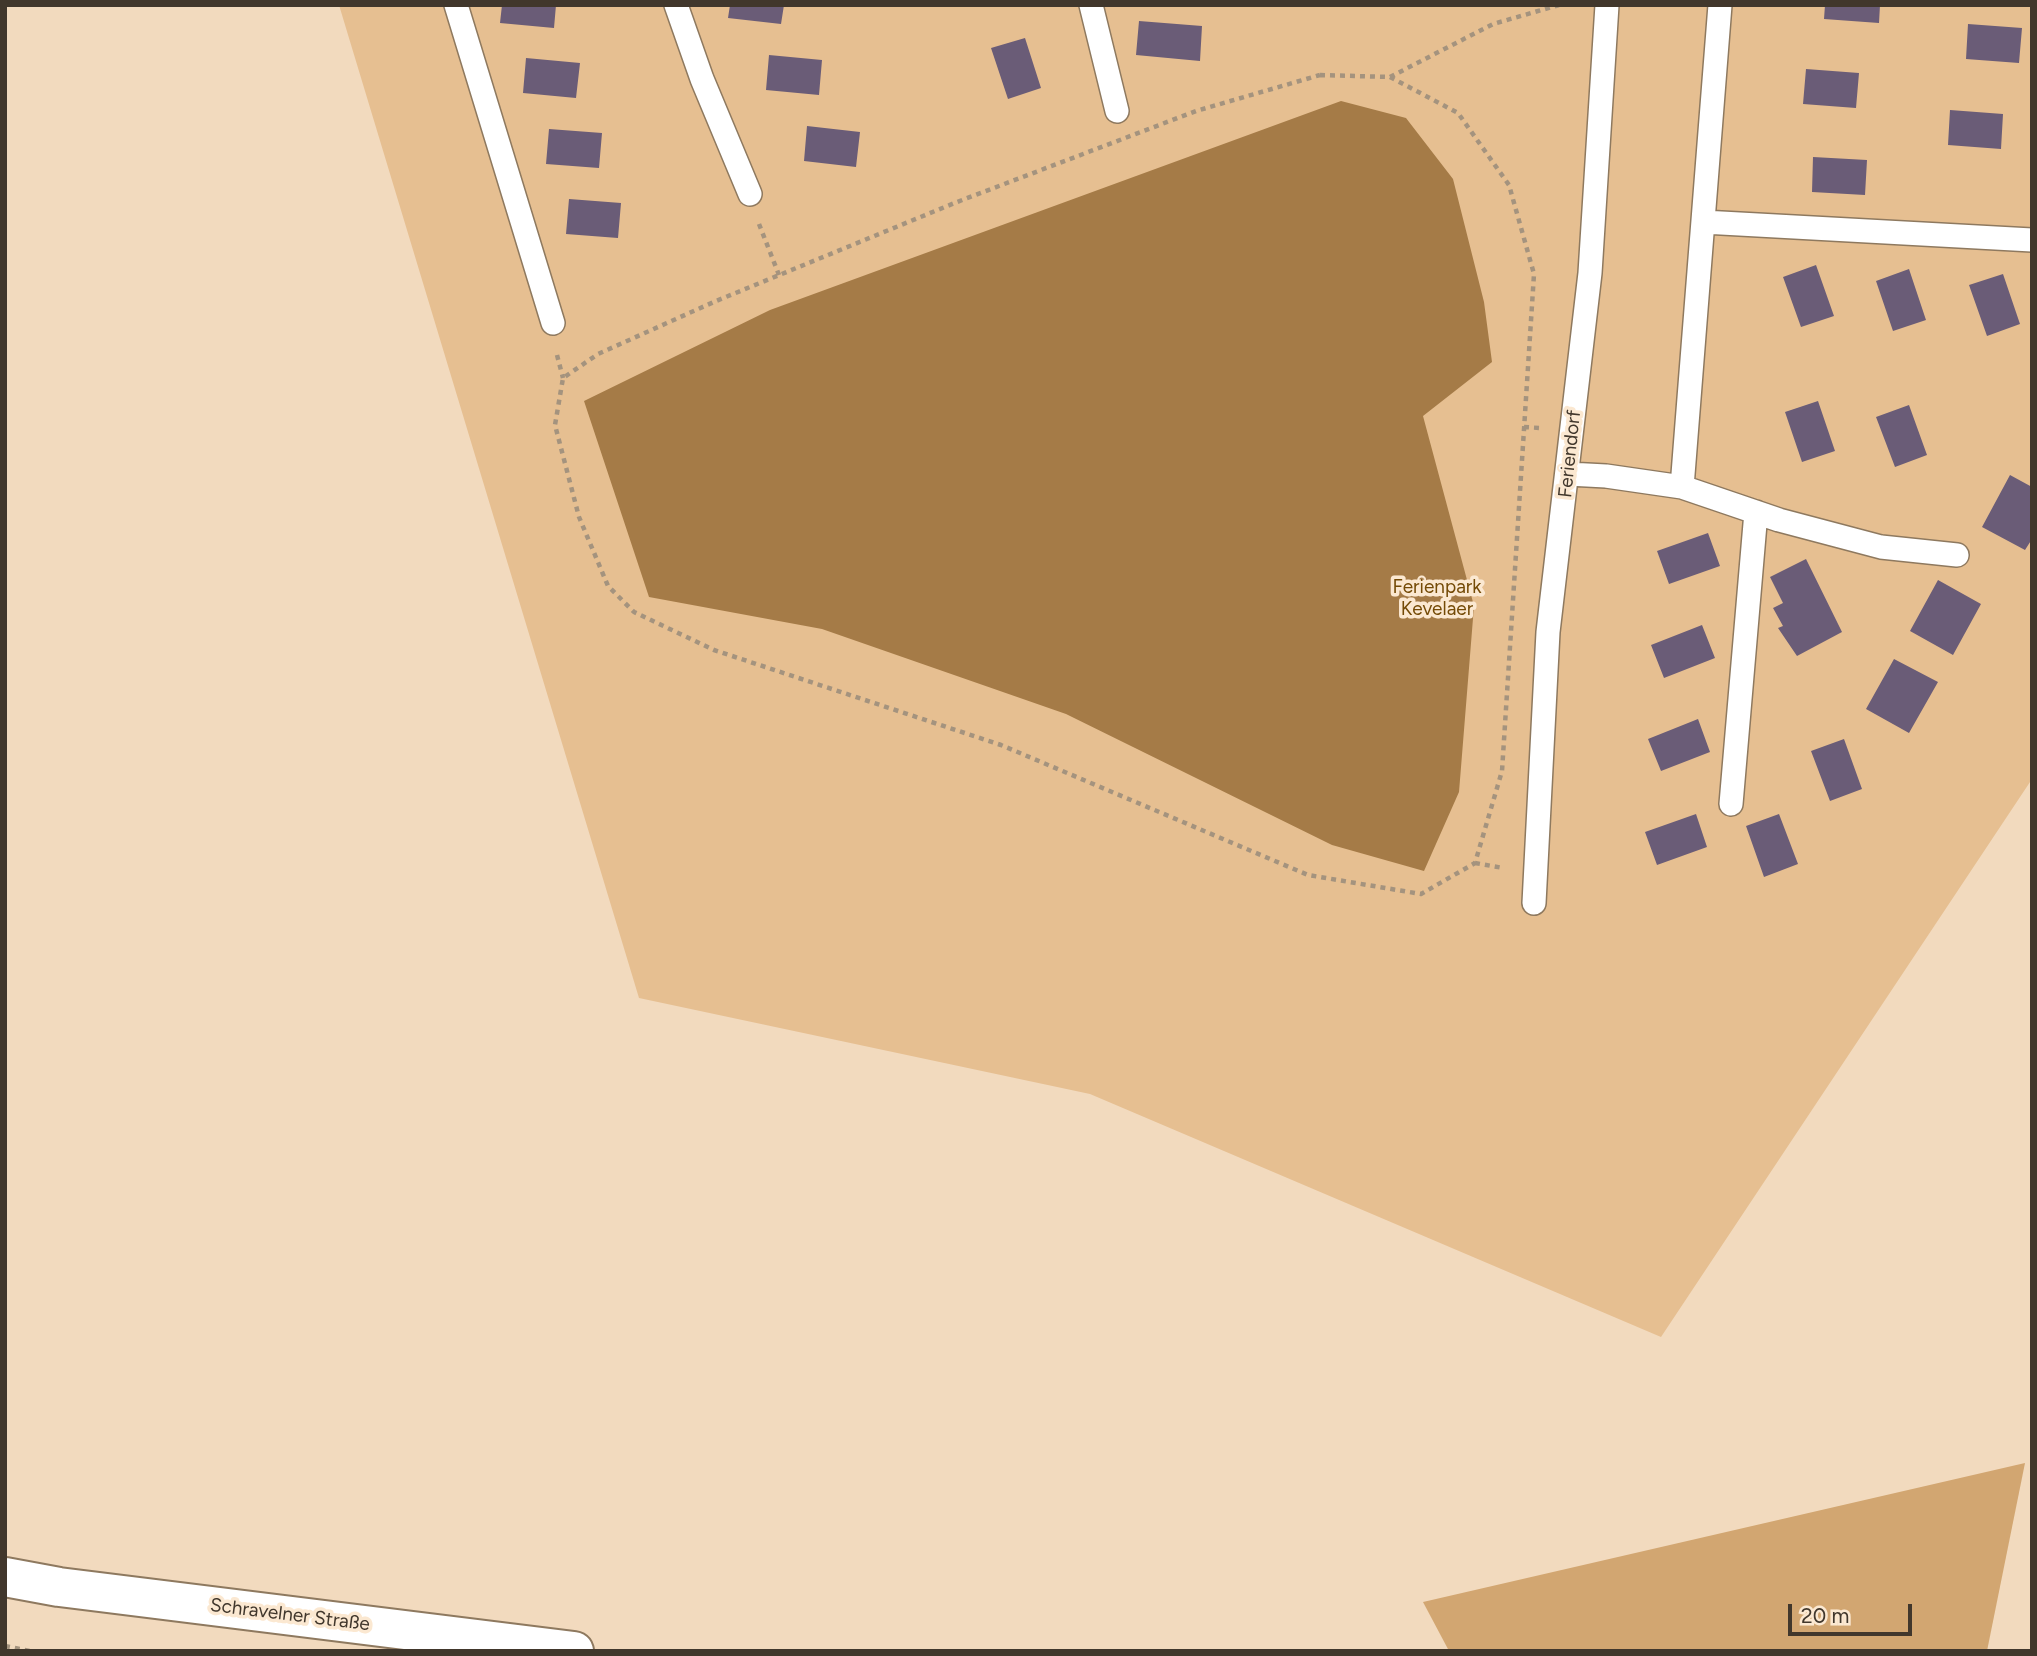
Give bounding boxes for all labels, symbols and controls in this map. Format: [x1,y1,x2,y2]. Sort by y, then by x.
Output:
street label: Feriendorf [1554,409,1586,499]
park label: Ferienpark Kevelaer [1393,576,1481,620]
scale bar [1792,1590,1916,1634]
street label: Schravelner Straße [209,1594,371,1636]
text: 20 m [1801,1603,1849,1628]

